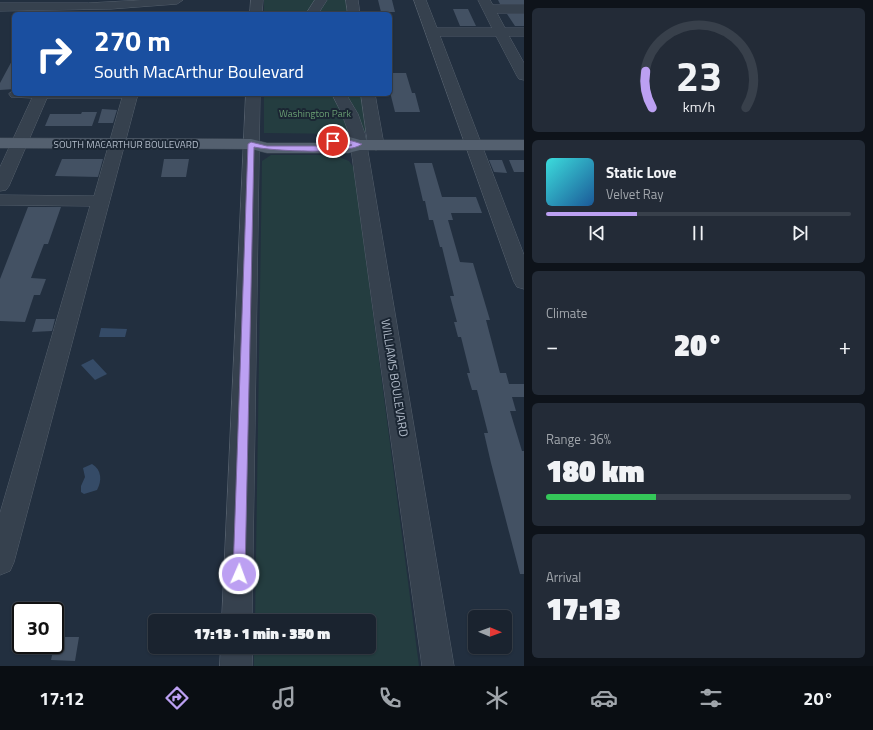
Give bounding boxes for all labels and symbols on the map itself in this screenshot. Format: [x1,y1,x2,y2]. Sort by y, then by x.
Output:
park label: Washington Park [279,106,351,121]
pin [316,124,350,158]
street label: SOUTH MACARTHUR BOULEVARD [54,137,198,152]
street label: WILLIAMS BOULEVARD [376,318,414,438]
position arrow [218,553,260,595]
speed limit sign: 30 [12,602,64,654]
north arrow [468,610,512,654]

